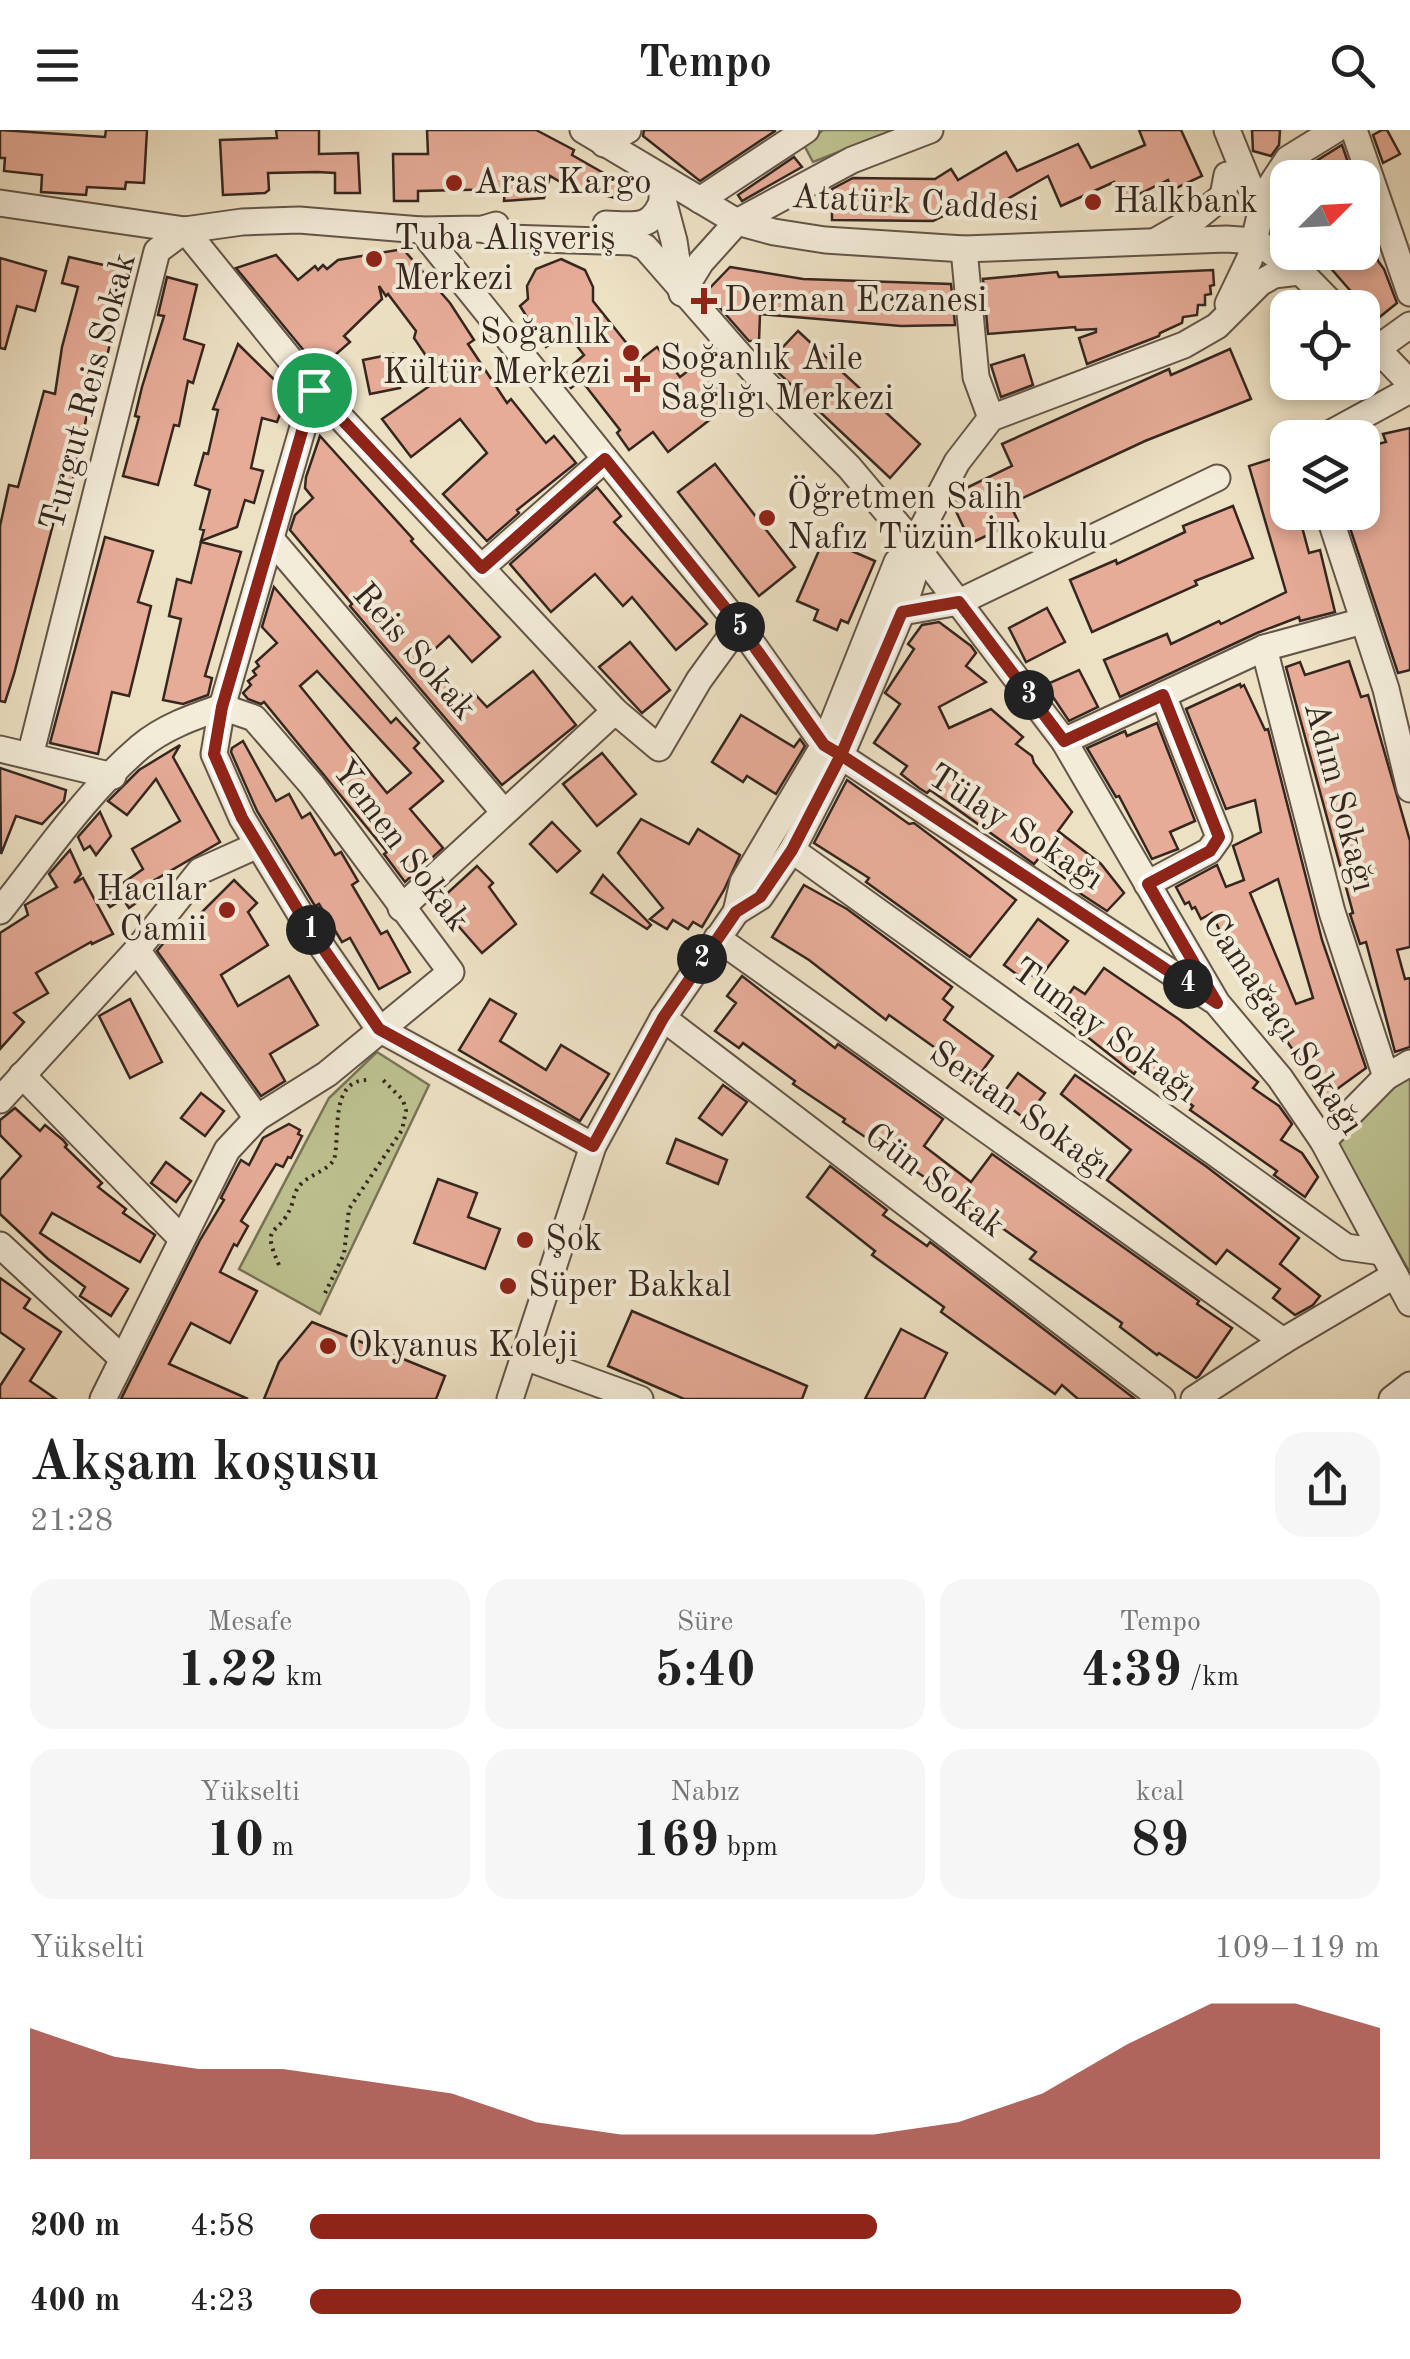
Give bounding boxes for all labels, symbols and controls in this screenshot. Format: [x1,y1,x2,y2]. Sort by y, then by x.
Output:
icon: menu [30,38,85,93]
icon: search [1325,38,1380,93]
text: Tempo [638,42,772,87]
north arrow [1270,160,1380,270]
map controls [1270,160,1380,530]
place label: Aras Kargo [474,166,652,201]
marker: Aras Kargo [443,172,465,194]
street label: Atatürk Caddesi [790,180,1040,228]
place label: Halkbank [1113,185,1258,220]
marker: Halkbank [1082,191,1104,213]
place label: Tuba Alışveriş Merkezi [394,222,615,297]
marker: Tuba Alışveriş Merkezi [363,248,385,270]
street label: Turgut Reis Sokak [35,249,143,535]
place label: Derman Eczanesi [724,284,987,319]
marker: Derman Eczanesi [693,290,715,312]
button: locate [1270,290,1380,400]
place label: Soğanlık Kültür Merkezi [382,316,611,391]
marker: Soğanlık Kültür Merkezi [620,342,642,364]
place label: Soğanlık Aile Sağlığı Merkezi [660,342,894,417]
pin [272,348,357,433]
icon: arrive [287,363,342,418]
marker: Soğanlık Aile Sağlığı Merkezi [624,366,650,392]
button: layers [1270,420,1380,530]
place label: Öğretmen Salih Nafız Tüzün İlkokulu [787,475,1108,556]
marker: Öğretmen Salih Nafız Tüzün İlkokulu [756,507,778,529]
street label: Reis Sokak [346,577,482,727]
pin: 5 [715,602,765,652]
text: 5 [732,613,748,641]
pin: 3 [1004,670,1054,720]
text: 3 [1021,681,1037,709]
street label: Adım Sokağı [1297,698,1381,896]
street label: Yemen Sokak [325,754,475,938]
street label: Tülay Sokağı [921,759,1109,897]
place label: Hacılar Camii [96,873,207,948]
marker: Hacılar Camii [216,899,238,921]
pin: 1 [286,905,336,955]
street label: Camağaçı Sokağı [1195,907,1369,1141]
text: 1 [303,916,319,944]
pin: 2 [677,934,727,984]
text: 2 [694,945,710,973]
street label: Tumay Sokağı [1005,952,1203,1110]
pin: 4 [1163,959,1213,1009]
text: 4 [1180,970,1196,998]
street label: Sertan Sokağı [923,1035,1117,1187]
street label: Gün Sokak [857,1117,1011,1245]
place label: Şok [545,1223,602,1258]
marker: Şok [514,1229,536,1251]
place label: Süper Bakkal [528,1269,731,1304]
marker: Süper Bakkal [497,1275,519,1297]
place label: Okyanus Koleji [348,1329,578,1364]
marker: Okyanus Koleji [317,1335,339,1357]
button: share [1275,1432,1380,1537]
text: Akşam koşusu [30,1437,380,1492]
text: 21:28 [30,1506,113,1538]
text: Mesafe [208,1609,292,1637]
text: Süre [677,1609,733,1637]
text: Tempo [1119,1609,1201,1637]
text: 1.22 [177,1647,278,1697]
text: 5:40 [655,1647,756,1697]
text: 4:39 [1081,1647,1182,1697]
text: km [278,1664,323,1692]
text: /km [1182,1664,1239,1692]
text: Yükselti [200,1779,300,1807]
text: Nabız [670,1779,740,1807]
text: kcal [1136,1779,1184,1807]
text: 10 [206,1817,264,1867]
text: 169 [632,1817,719,1867]
text: 89 [1131,1817,1189,1867]
text: m [264,1834,294,1862]
text: bpm [719,1834,778,1862]
text: Yükselti [30,1933,144,1965]
text: 109–119 m [1214,1933,1380,1965]
text: 200 m [30,2211,120,2243]
text: 4:58 [190,2211,255,2243]
text: 400 m [30,2286,120,2318]
text: 4:23 [190,2286,255,2318]

